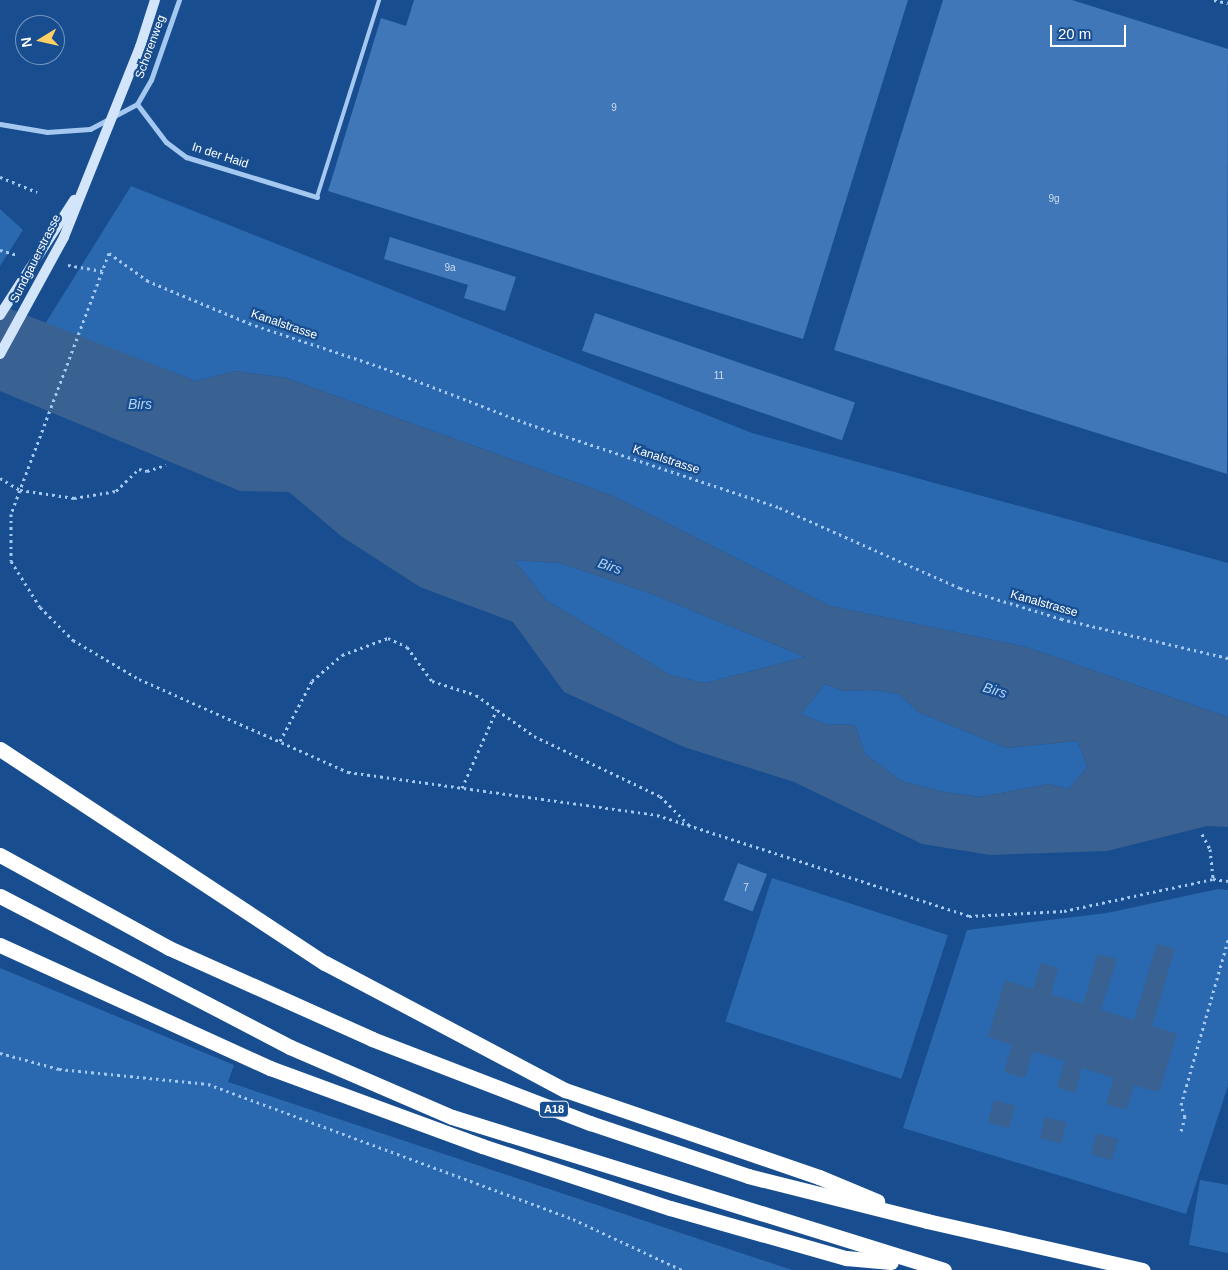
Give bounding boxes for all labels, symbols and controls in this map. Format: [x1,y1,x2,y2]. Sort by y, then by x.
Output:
street label: Schorenweg [133,13,169,81]
north arrow [15,15,65,65]
scale bar [1053,15,1129,47]
text: 20 m [1058,25,1091,42]
text: N [17,36,35,48]
house number: 9 [611,102,617,114]
street label: In der Haid [190,140,250,172]
house number: 9g [1048,193,1060,205]
street label: Sundgauerstrasse [7,212,65,306]
house number: 9a [444,262,456,274]
street label: Kanalstrasse [249,307,319,343]
house number: 11 [714,370,724,382]
water label: Birs [128,396,152,412]
street label: Kanalstrasse [631,442,701,478]
water label: Birs [596,554,624,578]
street label: Kanalstrasse [1009,588,1079,620]
water label: Birs [981,678,1009,702]
house number: 7 [743,882,749,894]
road number: A18 [538,1100,570,1118]

